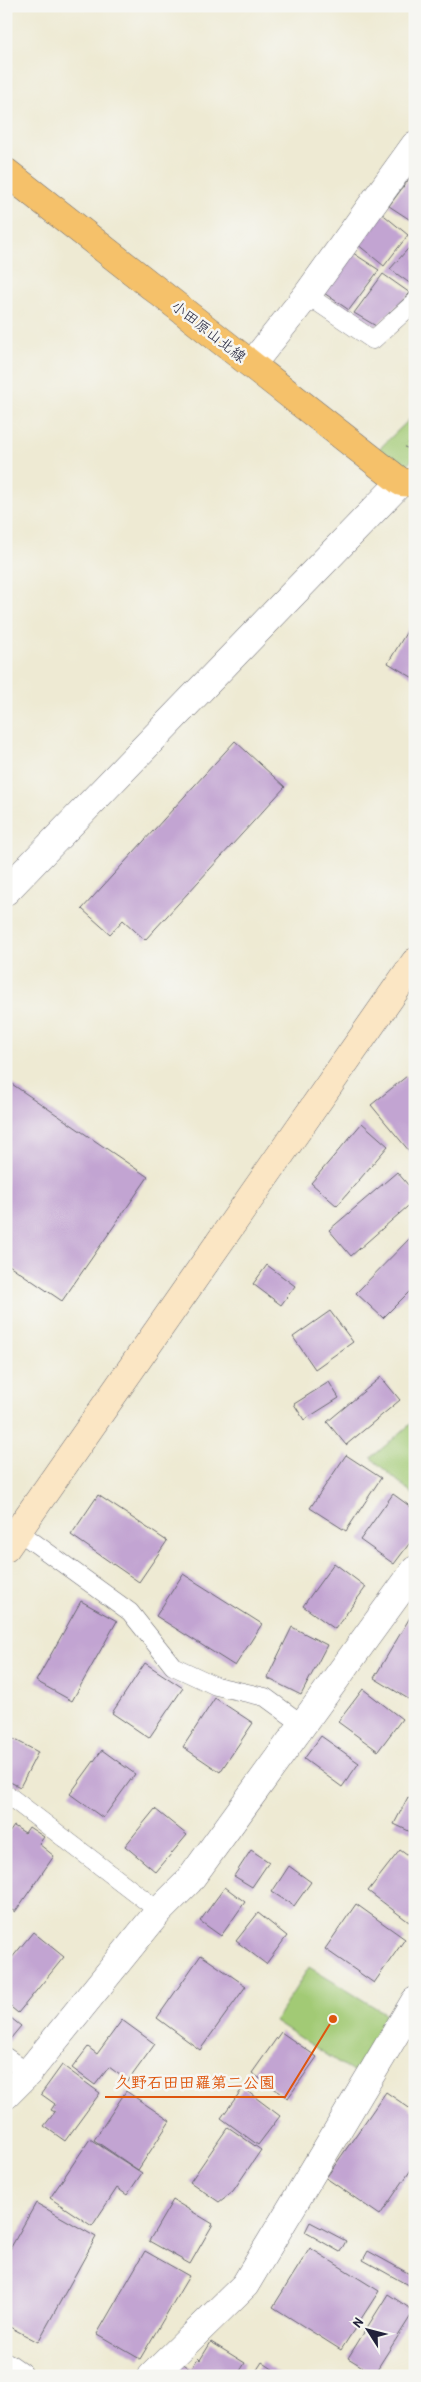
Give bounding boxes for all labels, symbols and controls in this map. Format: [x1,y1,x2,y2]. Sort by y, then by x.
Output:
street label: 小田原山北線 [167,295,251,367]
callout: 久野石田田羅第二公園 [105,2066,285,2097]
text: 久野石田田羅第二公園 [115,2071,275,2093]
north arrow [344,2304,394,2354]
text: N [347,2313,367,2331]

